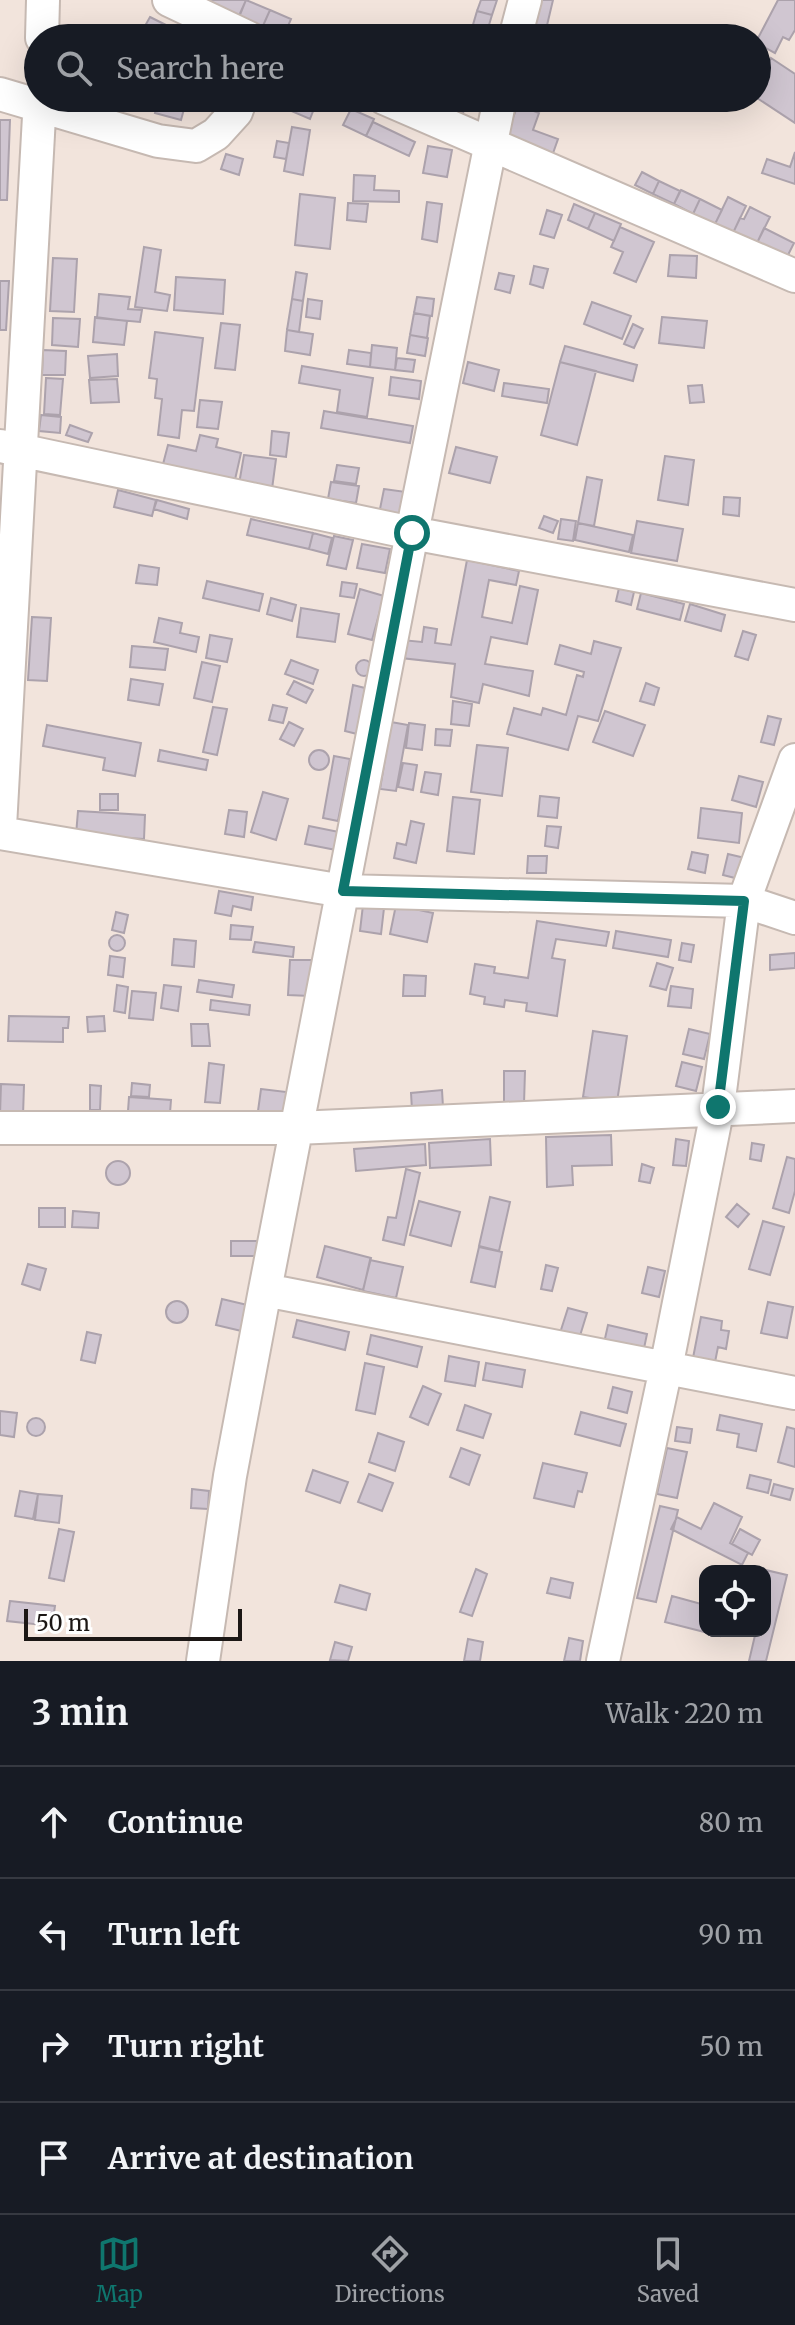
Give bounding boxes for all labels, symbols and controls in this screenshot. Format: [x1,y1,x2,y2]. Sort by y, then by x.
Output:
search box [24,24,771,112]
icon: search [52,46,96,90]
text: Search here [116,49,284,87]
route start [394,515,430,551]
route end [700,1089,736,1125]
map controls [699,1565,771,1637]
button: locate [699,1565,771,1637]
scale bar [24,1605,242,1641]
text: 50 m [36,1609,90,1637]
text: 3 min [32,1692,128,1734]
text: Walk · 220 m [606,1697,763,1730]
icon: ahead [32,1800,76,1844]
text: Continue [108,1803,243,1841]
text: 80 m [699,1806,763,1839]
icon: left [32,1912,76,1956]
text: Turn left [108,1915,240,1953]
text: 90 m [699,1918,763,1951]
icon: right [32,2024,76,2068]
text: Turn right [108,2027,264,2065]
text: 50 m [699,2030,763,2063]
icon: arrive [32,2136,76,2180]
text: Arrive at destination [108,2139,414,2177]
tab: Map [96,2232,143,2308]
tab: Directions [335,2232,445,2308]
tab: Saved [637,2232,699,2308]

